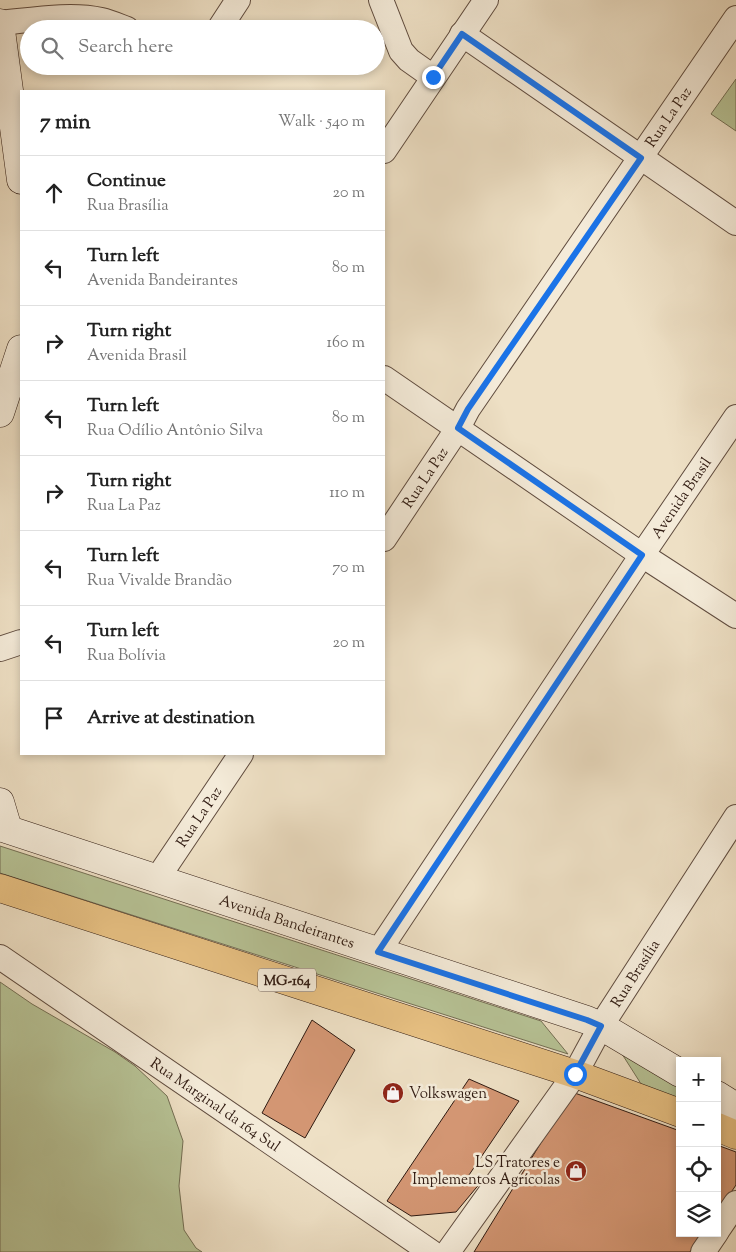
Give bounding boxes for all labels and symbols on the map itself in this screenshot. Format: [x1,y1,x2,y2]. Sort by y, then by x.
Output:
route end [422,66,445,89]
street label: Rua La Paz [641,83,698,152]
street label: Rua La Paz [398,443,454,513]
street label: Avenida Brasil [647,454,717,543]
street label: Rua La Paz [172,783,228,852]
street label: Avenida Bandeirantes [216,891,357,955]
street label: Rua Brasília [607,936,666,1012]
road number: MG-164 [258,968,316,992]
street label: Rua Marginal da 164 Sul [145,1054,284,1158]
route start [564,1063,587,1086]
shop icon: Volkswagen [381,1081,405,1105]
place label: Volkswagen [409,1084,487,1105]
place label: LS Tratores e Implementos Agrícolas [412,1153,560,1191]
shop icon: LS Tratores e Implementos Agrícolas [564,1159,588,1183]

